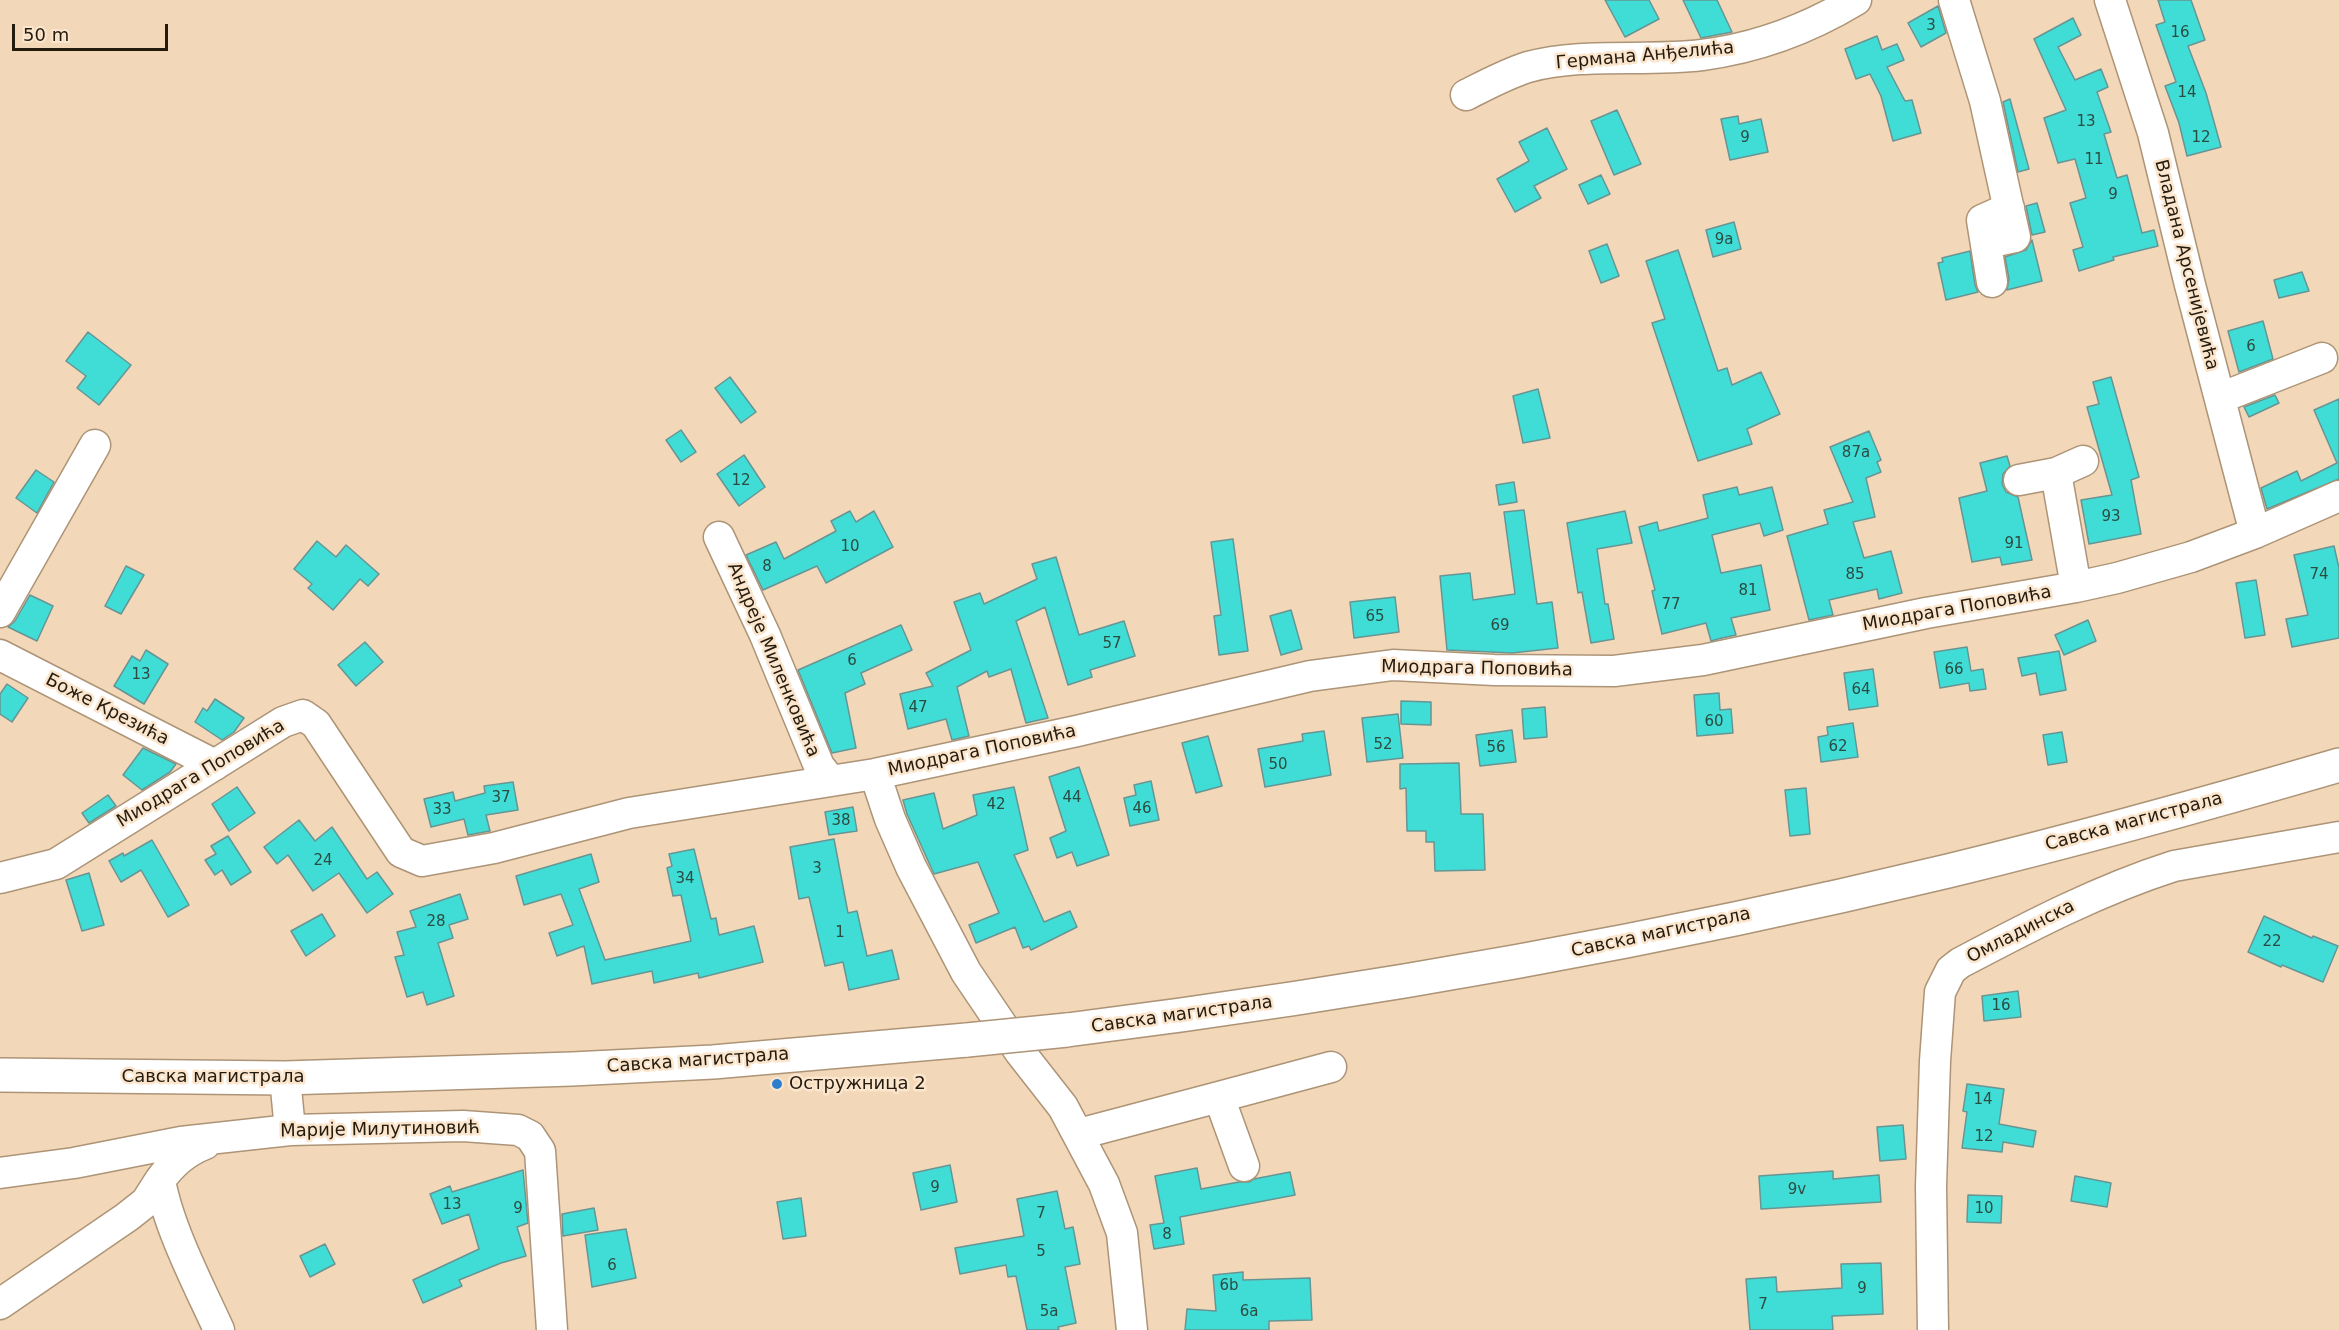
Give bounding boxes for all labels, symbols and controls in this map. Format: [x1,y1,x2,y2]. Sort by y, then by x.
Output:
scale bar [15,12,171,50]
house number: 3 [1926,17,1936,35]
text: 50 m [23,24,69,45]
house number: 16 [2170,24,2190,42]
street label: Германа Анђелића [1555,37,1735,75]
house number: 14 [2177,84,2197,102]
house number: 13 [2076,113,2096,131]
house number: 9 [1740,129,1750,147]
house number: 12 [2191,129,2211,147]
house number: 11 [2084,151,2104,169]
street label: Владана Арсенијевића [2149,157,2223,373]
house number: 9 [2108,186,2118,204]
house number: 9a [1715,231,1733,249]
house number: 6 [2246,338,2256,356]
house number: 87a [1842,444,1870,462]
house number: 12 [731,472,751,490]
house number: 93 [2101,508,2121,526]
house number: 91 [2004,535,2024,553]
house number: 10 [840,538,860,556]
house number: 8 [762,558,772,576]
street label: Андреје Миленковића [722,559,824,761]
house number: 85 [1845,566,1865,584]
house number: 74 [2309,566,2329,584]
house number: 81 [1738,582,1758,600]
street label: Миодрага Поповића [1861,582,2053,636]
house number: 77 [1661,596,1681,614]
house number: 65 [1365,608,1385,626]
house number: 69 [1490,617,1510,635]
house number: 57 [1102,635,1122,653]
house number: 6 [847,652,857,670]
street label: Миодрага Поповића [1381,657,1573,681]
house number: 66 [1944,661,1964,679]
house number: 13 [131,666,151,684]
street label: Боже Крезића [42,670,172,750]
house number: 64 [1851,681,1871,699]
house number: 47 [908,699,928,717]
house number: 60 [1704,713,1724,731]
street label: Миодрага Поповића [113,715,289,833]
street label: Миодрага Поповића [886,721,1078,781]
house number: 52 [1373,736,1393,754]
house number: 62 [1828,738,1848,756]
house number: 56 [1486,739,1506,757]
house number: 50 [1268,756,1288,774]
street label: Савска магистрала [2043,788,2225,856]
house number: 37 [491,789,511,807]
house number: 44 [1062,789,1082,807]
house number: 42 [986,796,1006,814]
house number: 46 [1132,800,1152,818]
house number: 33 [432,801,452,819]
house number: 38 [831,812,851,830]
house number: 24 [313,852,333,870]
house number: 3 [812,860,822,878]
house number: 34 [675,870,695,888]
street label: Омладинска [1964,896,2078,968]
street label: Савска магистрала [1569,903,1753,963]
house number: 28 [426,913,446,931]
house number: 1 [835,924,845,942]
house number: 22 [2262,933,2282,951]
street label: Савска магистрала [1090,992,1274,1038]
house number: 16 [1991,997,2011,1015]
street label: Савска магистрала [606,1044,790,1078]
street label: Савска магистрала [122,1066,304,1088]
place label: Остружница 2 [789,1073,926,1095]
marker: Остружница 2 [770,1077,784,1091]
house number: 14 [1973,1091,1993,1109]
street label: Марије Милутиновић [280,1117,480,1143]
house number: 12 [1974,1128,1994,1146]
house number: 9 [930,1179,940,1197]
house number: 9v [1788,1181,1806,1199]
house number: 13 [442,1196,462,1214]
house number: 9 [513,1200,523,1218]
house number: 10 [1974,1200,1994,1218]
house number: 7 [1036,1205,1046,1223]
house number: 8 [1162,1226,1172,1244]
house number: 5 [1036,1243,1046,1261]
house number: 6 [607,1257,617,1275]
house number: 6b [1219,1277,1239,1295]
house number: 9 [1857,1280,1867,1298]
house number: 7 [1758,1296,1768,1314]
house number: 5a [1040,1303,1058,1321]
house number: 6a [1240,1303,1258,1321]

